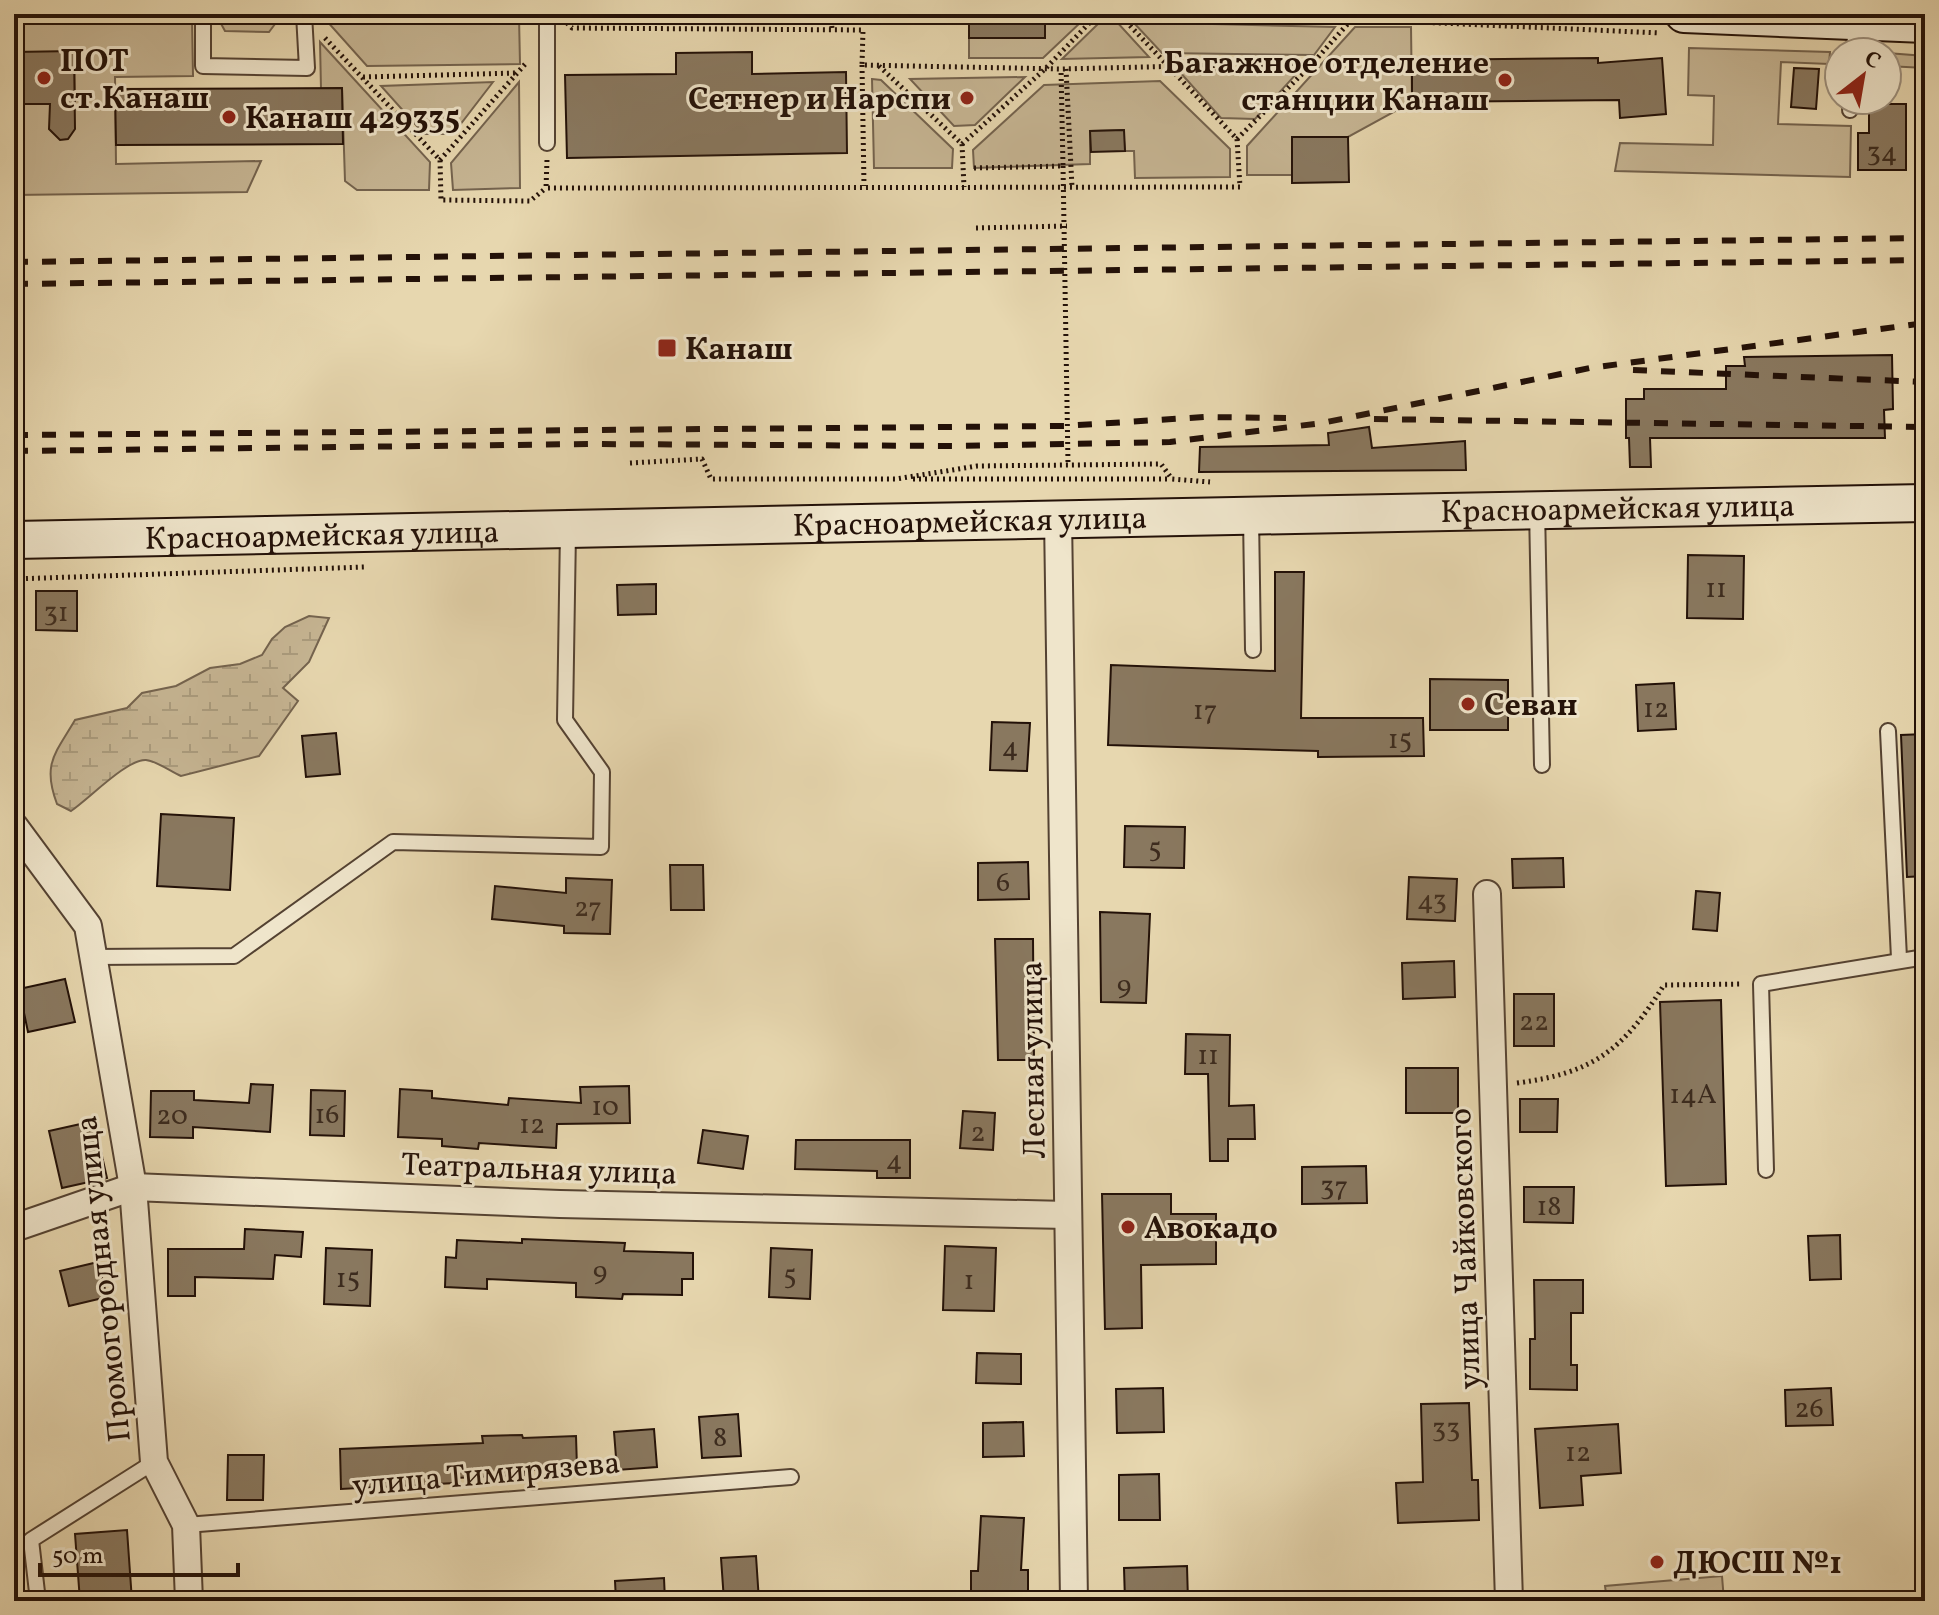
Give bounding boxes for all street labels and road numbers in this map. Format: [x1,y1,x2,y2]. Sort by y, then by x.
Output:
street label: Красноармейская улица [1440,486,1795,536]
street label: Красноармейская улица [792,498,1148,550]
street label: Красноармейская улица [144,512,500,563]
street label: Лесная улица [1011,961,1059,1159]
street label: улица Чайковского [1440,1107,1494,1390]
street label: Промогородная улица [66,1113,144,1444]
street label: Театральная улица [400,1144,678,1198]
street label: улица Тимирязева [350,1442,622,1510]

